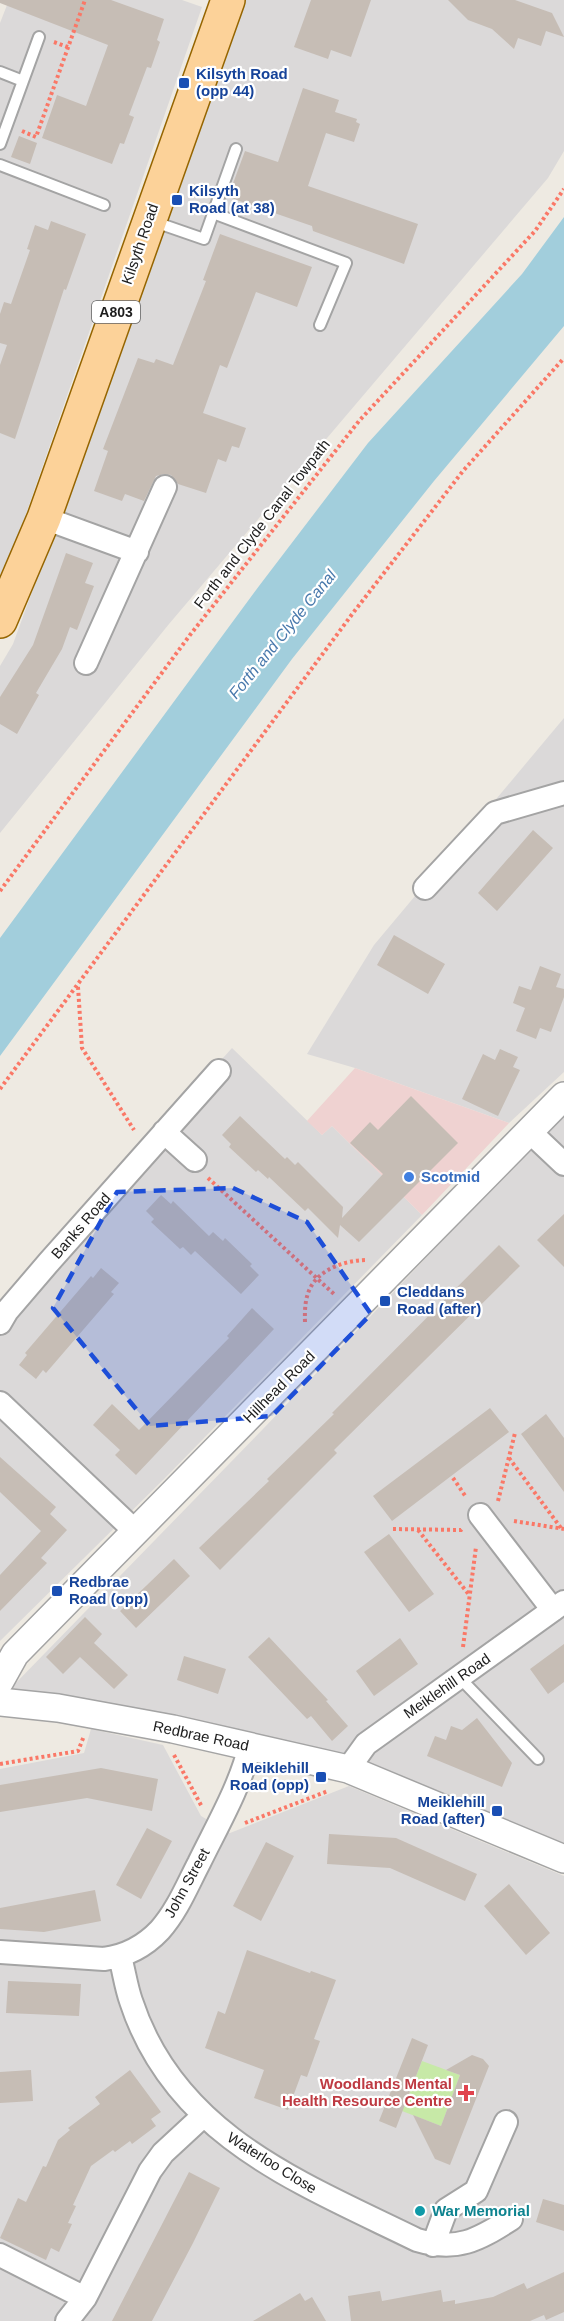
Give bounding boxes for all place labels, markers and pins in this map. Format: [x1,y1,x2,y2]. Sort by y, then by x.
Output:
place label: Kilsyth Road (opp 44) [196,65,288,99]
marker: Kilsyth Road (opp 44) [177,76,191,90]
place label: Kilsyth Road (at 38) [189,182,275,216]
marker: Kilsyth Road (at 38) [170,193,184,207]
place label: Scotmid [421,1168,480,1185]
marker: Scotmid [402,1170,416,1184]
place label: Cleddans Road (after) [397,1283,481,1317]
marker: Cleddans Road (after) [378,1294,392,1308]
place label: Redbrae Road (opp) [69,1573,148,1607]
marker: Redbrae Road (opp) [50,1584,64,1598]
place label: Meiklehill Road (opp) [230,1759,309,1793]
marker: Meiklehill Road (opp) [314,1770,328,1784]
place label: Meiklehill Road (after) [401,1793,485,1827]
marker: Meiklehill Road (after) [490,1804,504,1818]
place label: Woodlands Mental Health Resource Centre [282,2075,452,2109]
marker: Woodlands Mental Health Resource Centre [457,2084,475,2102]
place label: War Memorial [432,2202,530,2219]
marker: War Memorial [413,2204,427,2218]

